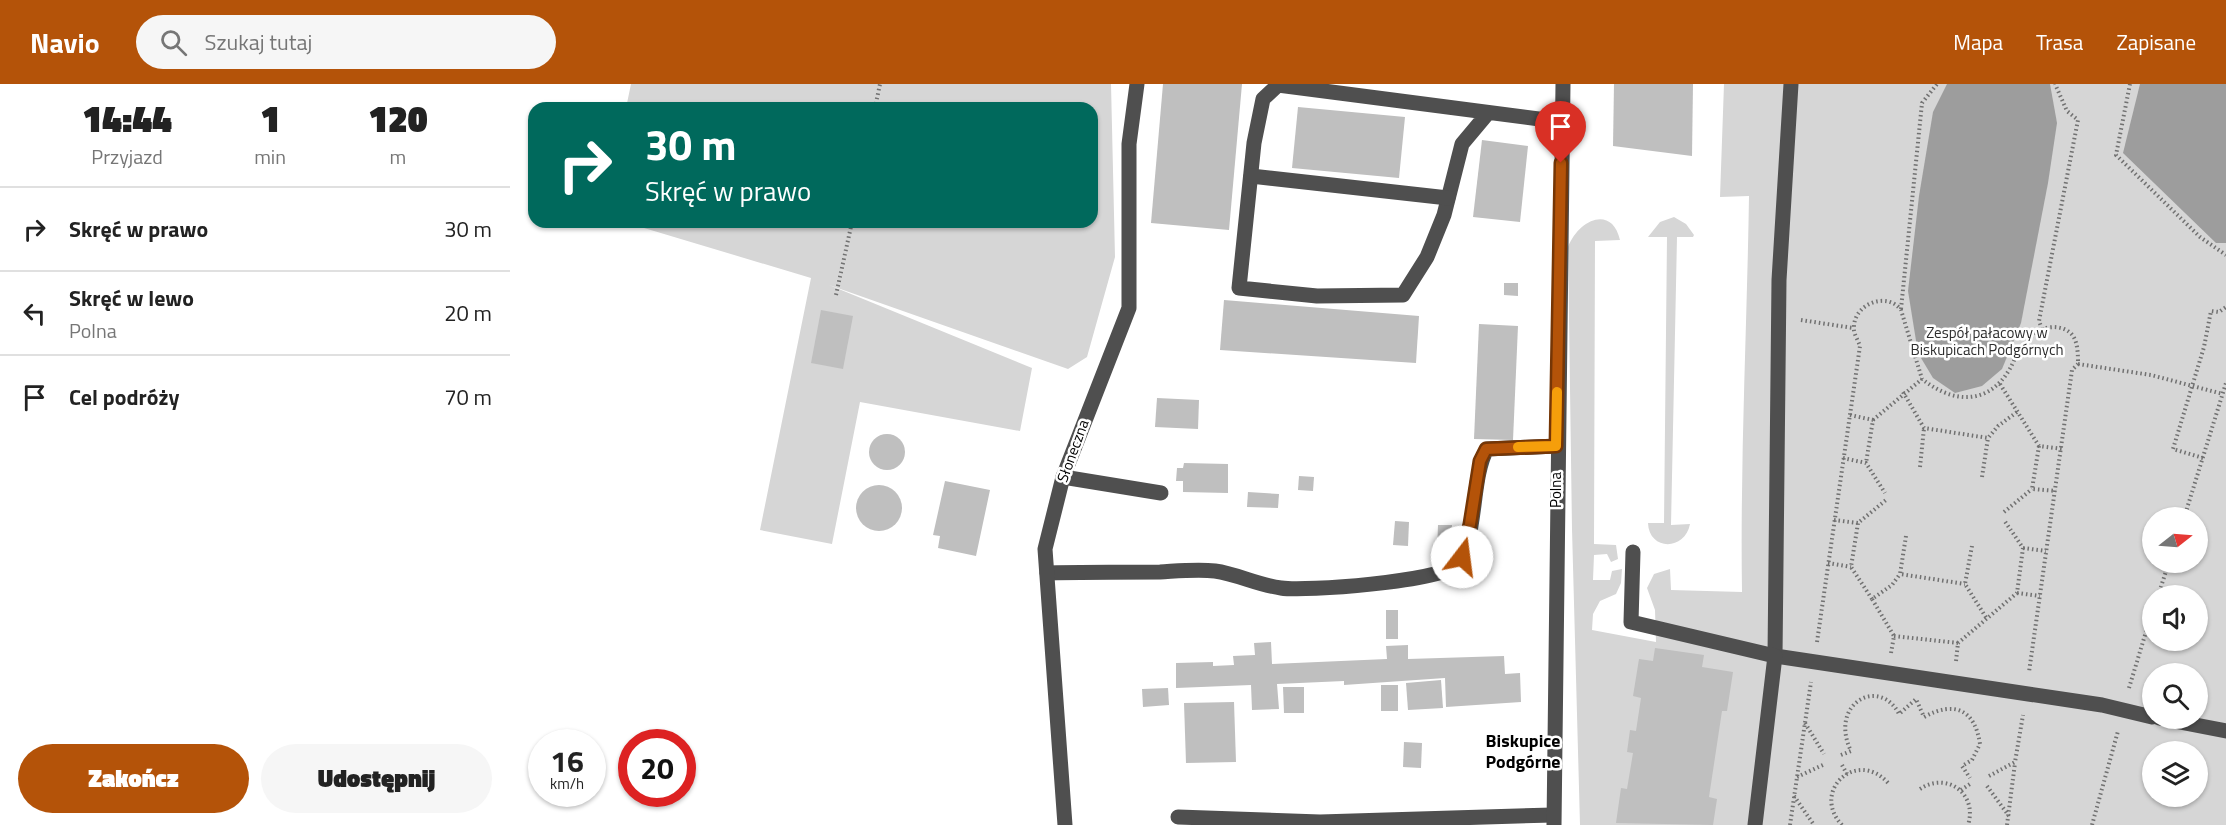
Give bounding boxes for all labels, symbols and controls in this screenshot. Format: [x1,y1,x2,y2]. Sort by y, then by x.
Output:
search box [136,15,556,69]
text: Navio [30,21,100,64]
text: Szukaj tutaj [205,25,312,59]
icon: search [157,26,190,59]
text: Mapa [1953,26,2003,58]
text: Trasa [2036,26,2083,58]
text: Zapisane [2116,26,2196,58]
text: 14:44 [82,91,172,146]
text: 1 [260,91,280,146]
text: 120 [368,91,428,146]
pin [1535,101,1586,163]
icon: arrive [1544,110,1577,143]
text: 30 m [645,112,737,176]
icon: right [546,126,624,204]
text: Przyjazd [91,141,163,172]
text: min [254,141,286,172]
text: m [390,141,406,172]
text: Skręć w prawo [645,170,811,211]
text: Skręć w prawo [69,212,208,246]
text: 30 m [444,212,492,246]
icon: right [18,213,51,246]
text: Skręć w lewo [69,281,194,315]
text: 20 m [444,296,492,330]
icon: left [18,297,51,330]
text: Polna [69,315,117,346]
park label: Zespół pałacowy w Biskupicach Podgórnych [1911,321,2063,361]
text: Cel podróży [69,380,179,414]
text: 70 m [444,380,492,414]
icon: arrive [18,381,51,414]
street label: Słoneczna [1051,416,1095,485]
street label: Polna [1544,472,1567,508]
north arrow [2142,507,2208,573]
map controls [2142,507,2208,807]
position arrow [1430,525,1494,589]
button: sound [2142,585,2208,651]
button: search [2142,663,2208,729]
district label: Biskupice Podgórne [1485,727,1561,775]
speed limit sign: 20 [618,729,696,807]
text: 16 [550,738,584,784]
button: layers [2142,741,2208,807]
button: Zakończ [18,744,249,813]
button: Udostępnij [261,744,492,813]
text: km/h [550,772,584,795]

